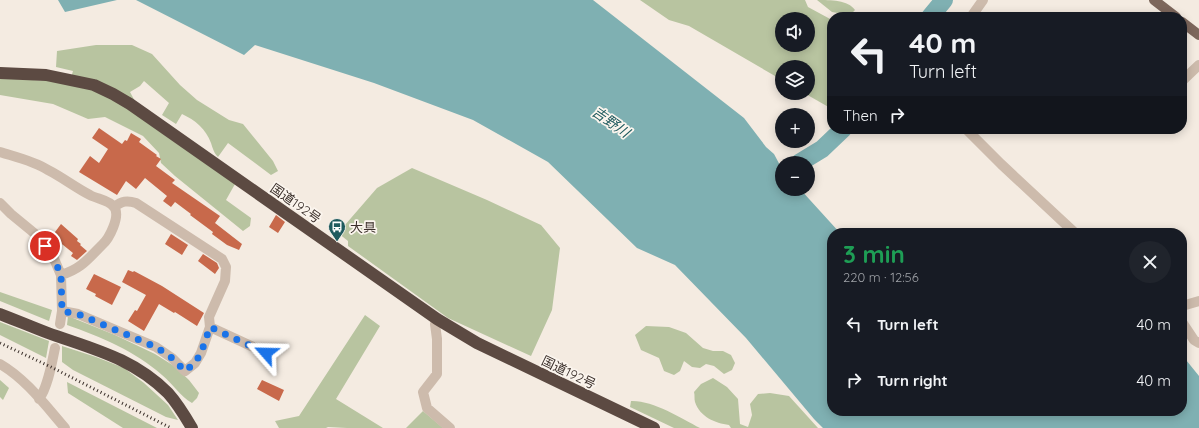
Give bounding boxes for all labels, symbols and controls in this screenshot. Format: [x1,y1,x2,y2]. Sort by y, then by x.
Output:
map controls [775,12,815,196]
button: sound [775,12,815,52]
text: 40 m [909,25,976,60]
icon: left [843,28,895,80]
button: layers [775,60,815,100]
text: Turn left [909,60,977,83]
water label: 吉野川 [589,103,635,143]
icon: right [886,104,908,126]
text: Then [843,106,878,125]
button: + [775,108,815,148]
button: − [775,156,815,196]
street label: 国道192号 [268,180,324,226]
bus stop icon: 大具 [327,217,347,242]
place label: 大具 [350,219,376,235]
pin [28,229,62,263]
icon: arrive [34,235,56,257]
text: 3 min [843,239,905,269]
button: close [1129,241,1171,283]
text: 220 m · 12:56 [843,269,919,285]
icon: left [843,313,865,335]
text: Turn left [877,315,939,334]
text: 40 m [1136,315,1171,334]
position arrow [245,332,287,374]
street label: 国道192号 [539,352,599,392]
icon: right [843,369,865,391]
text: Turn right [877,371,948,390]
text: 40 m [1136,371,1171,390]

